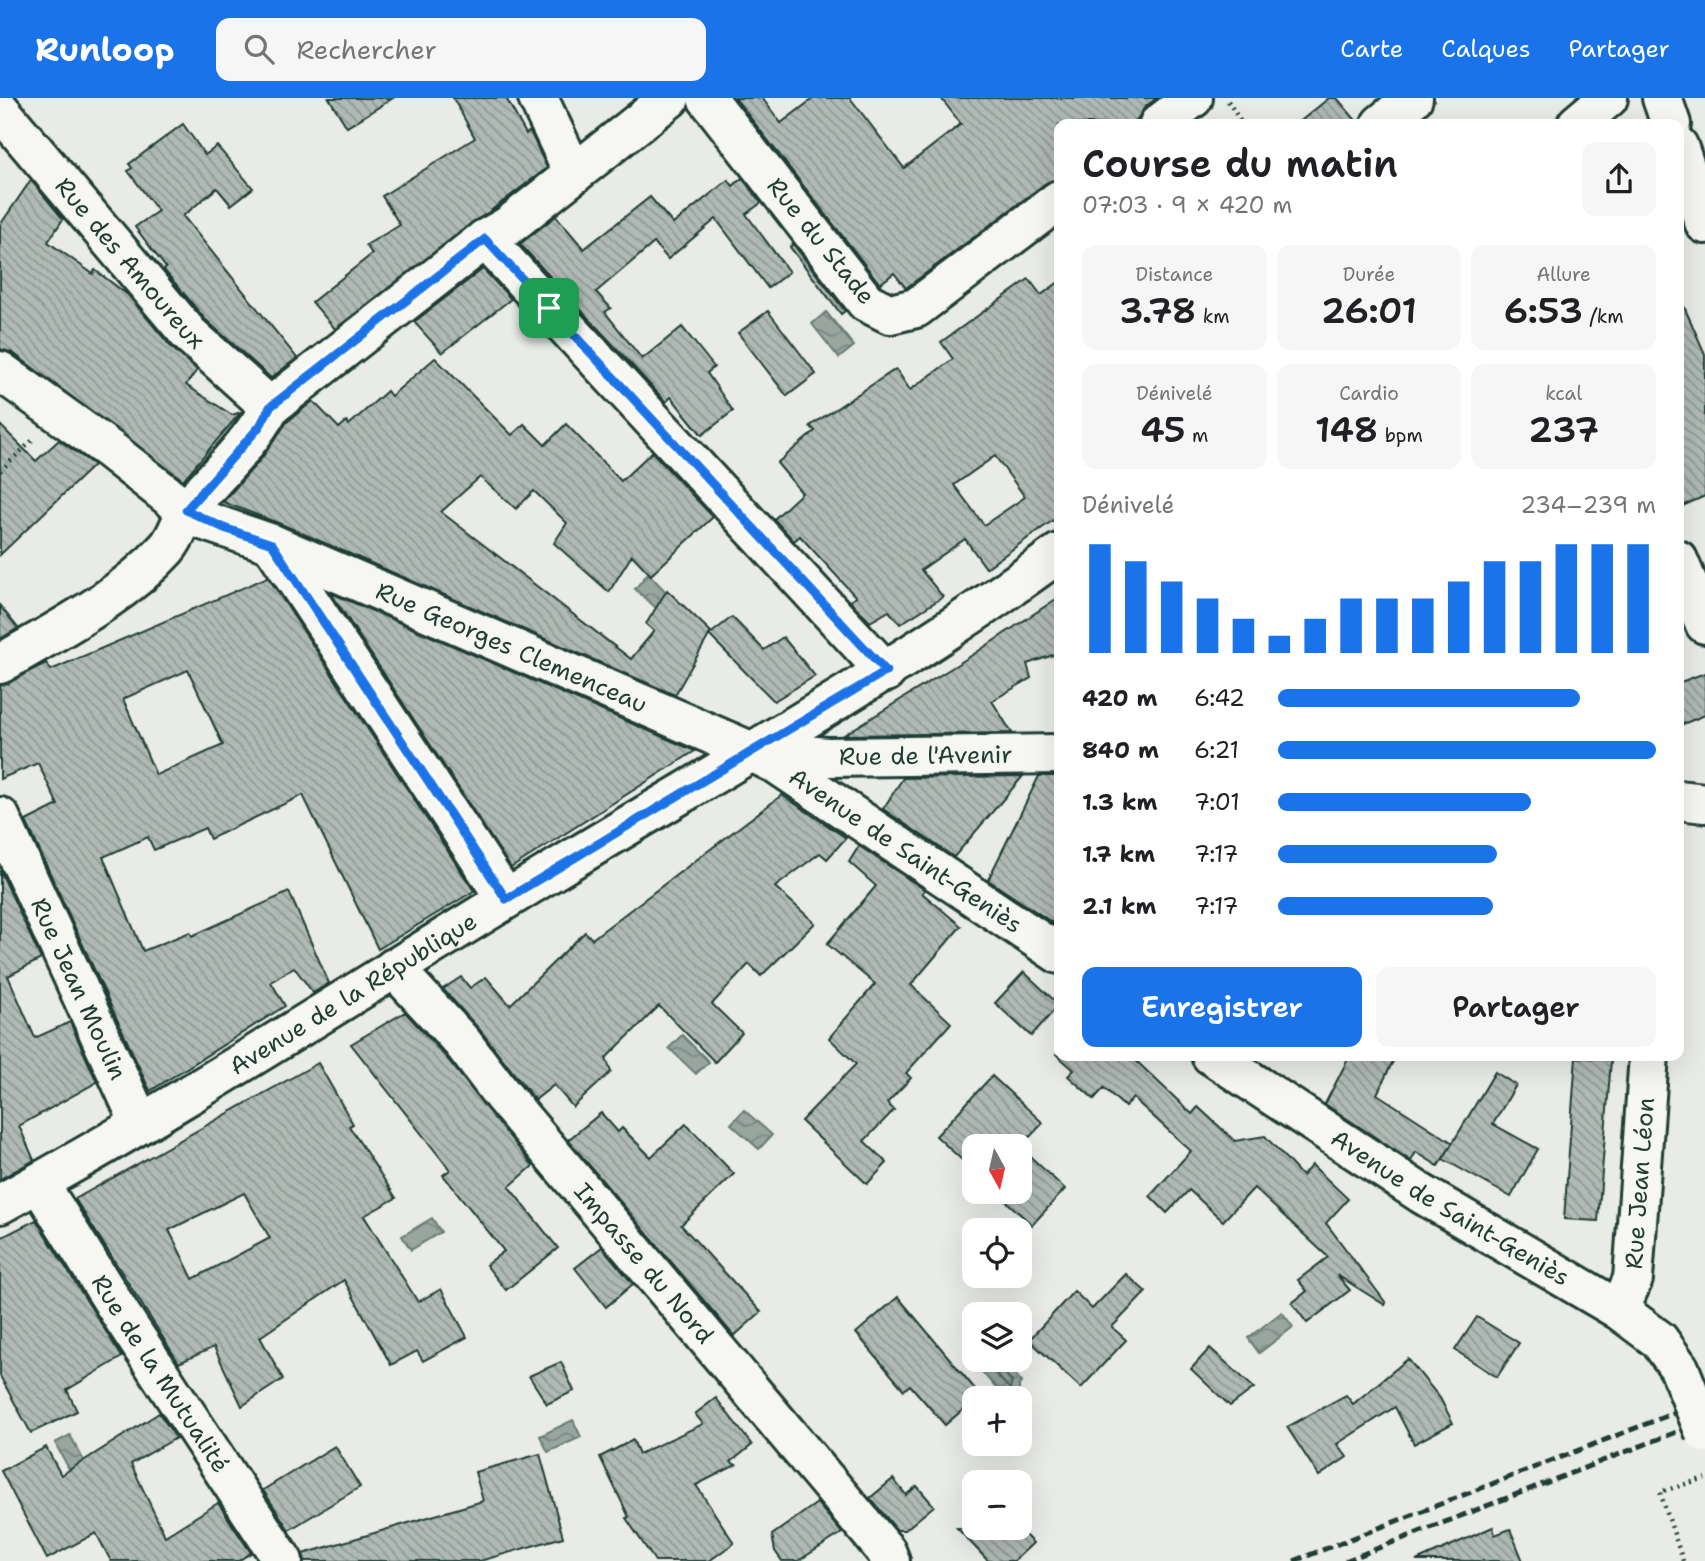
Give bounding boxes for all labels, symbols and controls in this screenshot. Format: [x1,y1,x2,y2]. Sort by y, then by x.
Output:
search box [216,18,706,81]
text: Runloop [35,27,174,72]
icon: search [240,30,278,68]
text: Rechercher [296,32,437,67]
text: Carte [1340,33,1403,65]
text: Calques [1441,33,1531,65]
text: Partager [1569,33,1670,65]
text: Course du matin [1082,138,1398,189]
button: share [1582,142,1656,216]
street label: Rue des Amoureux [48,171,211,356]
street label: Rue du Stade [760,171,882,311]
text: 07:03 · 9 × 420 m [1082,190,1292,220]
text: Distance [1135,262,1213,287]
text: Durée [1343,262,1395,287]
text: Allure [1537,262,1591,287]
pin [519,278,579,338]
text: 3.78 [1119,287,1196,334]
text: 26:01 [1321,287,1417,334]
text: 6:53 [1504,287,1583,334]
icon: arrive [530,289,568,327]
text: km [1196,304,1230,329]
text: /km [1583,304,1624,329]
text: Dénivelé [1136,381,1213,406]
text: Cardio [1339,381,1399,406]
text: kcal [1545,381,1582,406]
text: 45 [1140,406,1185,453]
text: 148 [1315,406,1378,453]
text: 237 [1528,406,1599,453]
text: m [1185,423,1208,448]
text: bpm [1378,423,1423,448]
text: Dénivelé [1082,490,1174,520]
text: 234–239 m [1520,490,1656,520]
street label: Rue Georges Clemenceau [371,575,652,720]
text: 420 m [1082,683,1157,713]
text: 6:42 [1194,683,1245,713]
text: 840 m [1082,735,1159,765]
text: 6:21 [1194,735,1239,765]
street label: Rue de l'Avenir [839,739,1013,773]
street label: Avenue de Saint-Geniès [783,761,1028,941]
text: 1.3 km [1082,787,1157,817]
text: 7:01 [1194,787,1240,817]
text: 1.7 km [1082,839,1155,869]
text: 7:17 [1194,839,1238,869]
text: 2.1 km [1082,891,1156,921]
text: 7:17 [1194,891,1238,921]
street label: Rue Jean Moulin [23,893,134,1085]
street label: Avenue de la République [223,905,483,1083]
button: Enregistrer [1082,967,1362,1047]
button: Partager [1376,967,1656,1047]
street label: Rue Jean Léon [1618,1096,1662,1270]
street label: Avenue de Saint-Geniès [1325,1122,1575,1293]
north arrow [962,1134,1032,1204]
map controls [962,1134,1032,1540]
street label: Impasse du Nord [567,1176,721,1351]
button: locate [962,1218,1032,1288]
street label: Rue de la Mutualité [84,1269,237,1479]
button: layers [962,1302,1032,1372]
button: + [962,1386,1032,1456]
button: − [962,1470,1032,1540]

